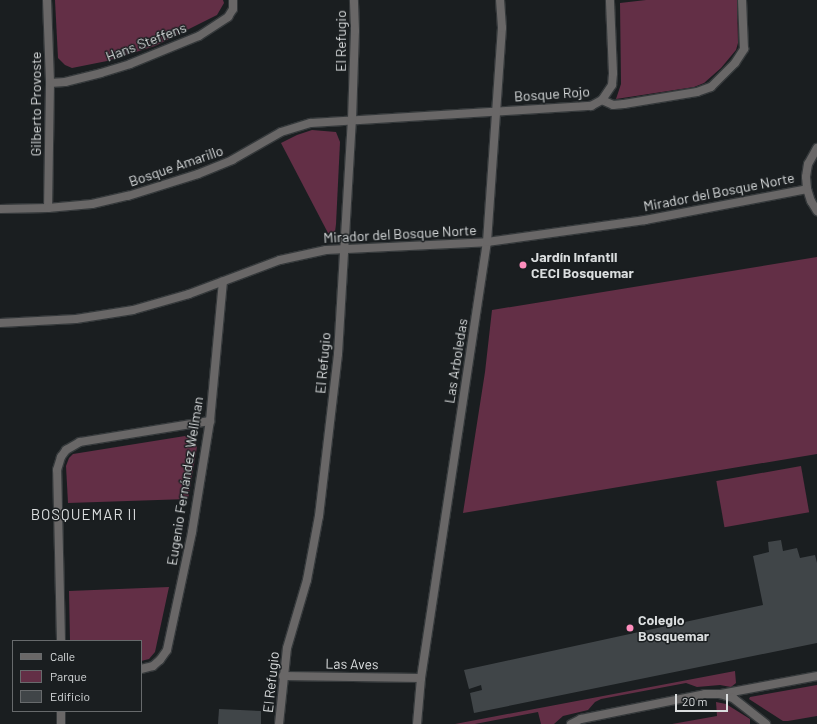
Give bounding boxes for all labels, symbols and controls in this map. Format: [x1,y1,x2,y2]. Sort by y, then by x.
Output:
street label: El Refugio [333,10,349,72]
street label: Hans Steffens [103,19,189,65]
street label: Gilberto Provoste [28,52,44,156]
street label: Bosque Rojo [514,83,590,105]
street label: Bosque Amarillo [127,142,225,190]
street label: Mirador del Bosque Norte [642,169,796,215]
street label: Mirador del Bosque Norte [323,222,477,246]
place label: Jardín Infantil CECI Bosquemar [531,249,634,282]
marker: Jardín Infantil CECI Bosquemar [518,260,528,270]
street label: Las Arboledas [441,317,471,405]
street label: El Refugio [312,332,334,394]
street label: Eugenio Fernández Wellman [163,395,207,567]
district label: BOSQUEMAR II [31,506,137,524]
place label: Colegio Bosquemar [638,612,709,644]
marker: Colegio Bosquemar [625,623,635,633]
legend [12,640,142,712]
text: Calle [50,649,75,663]
street label: El Refugio [259,651,283,713]
street label: Las Aves [325,655,379,673]
text: Parque [50,669,87,683]
scale bar [677,686,730,712]
text: Edificio [50,689,90,703]
text: 20 m [682,694,708,708]

